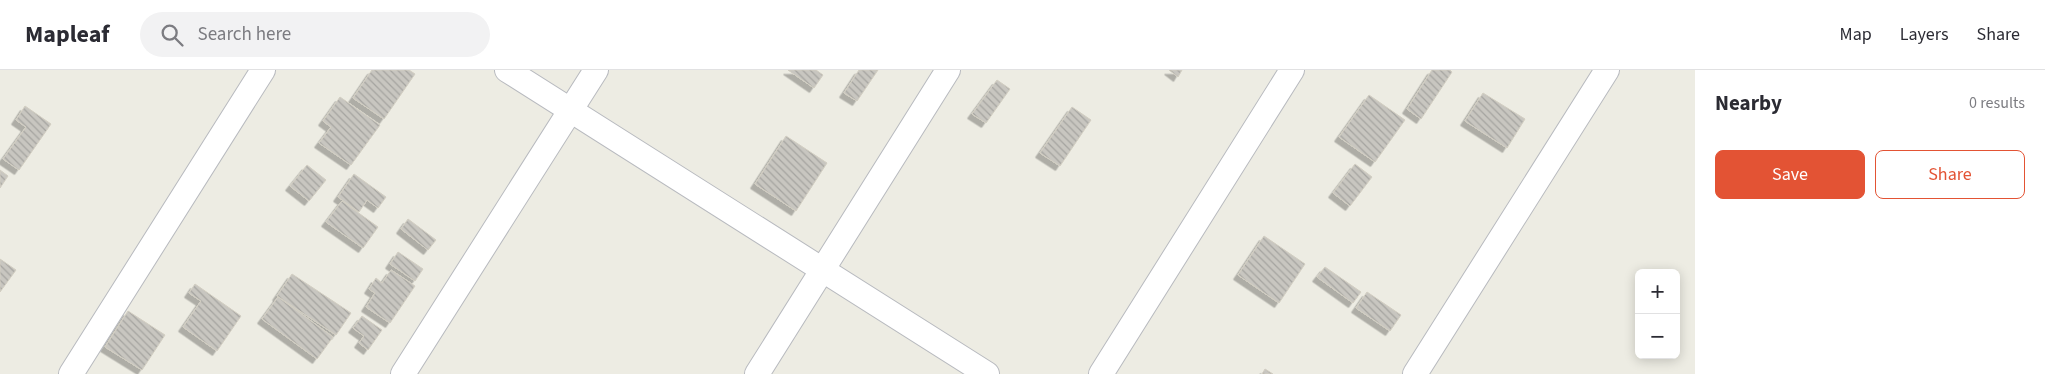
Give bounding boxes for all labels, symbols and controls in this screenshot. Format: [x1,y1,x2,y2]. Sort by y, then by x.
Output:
search box [140,12,490,57]
text: Mapleaf [25,17,110,52]
icon: search [158,21,186,49]
text: Search here [198,21,291,48]
text: Map [1840,22,1872,47]
text: Layers [1900,22,1949,47]
text: Share [1977,22,2020,47]
text: Nearby [1715,88,1782,118]
text: 0 results [1969,92,2025,114]
button: Save [1715,150,1865,199]
button: Share [1875,150,2025,199]
map controls [1635,269,1680,359]
button: + [1635,269,1680,314]
button: − [1635,314,1680,359]

